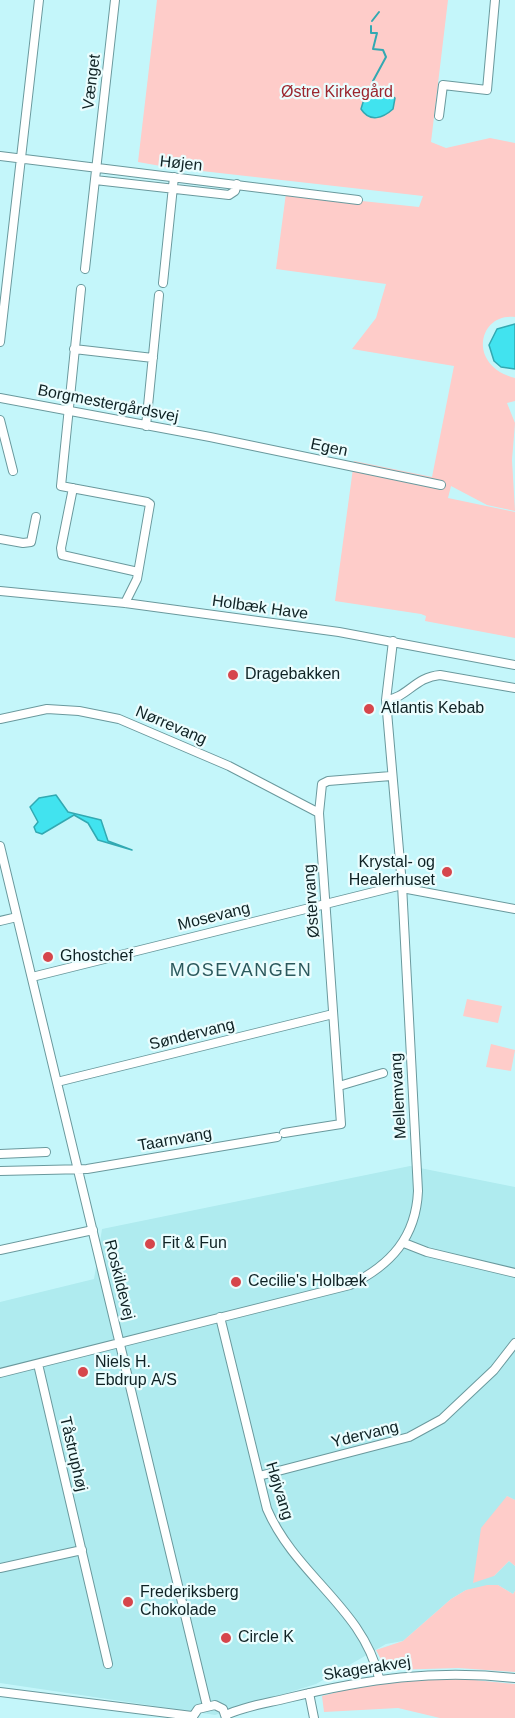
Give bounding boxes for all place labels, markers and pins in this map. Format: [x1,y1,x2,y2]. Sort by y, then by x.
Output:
place label: Dragebakken [245,665,340,685]
marker: Dragebakken [226,668,240,682]
place label: Atlantis Kebab [381,699,484,719]
marker: Atlantis Kebab [362,702,376,716]
place label: Krystal- og Healerhuset [349,853,435,891]
marker: Krystal- og Healerhuset [440,865,454,879]
place label: Ghostchef [60,947,133,967]
marker: Ghostchef [41,950,55,964]
place label: Fit & Fun [162,1234,227,1254]
marker: Fit & Fun [143,1237,157,1251]
place label: Cecilie's Holbæk [248,1272,367,1292]
marker: Cecilie's Holbæk [229,1275,243,1289]
place label: Niels H. Ebdrup A/S [95,1353,177,1391]
marker: Niels H. Ebdrup A/S [76,1365,90,1379]
place label: Frederiksberg Chokolade [140,1583,239,1621]
marker: Frederiksberg Chokolade [121,1595,135,1609]
place label: Circle K [238,1628,294,1648]
marker: Circle K [219,1631,233,1645]

